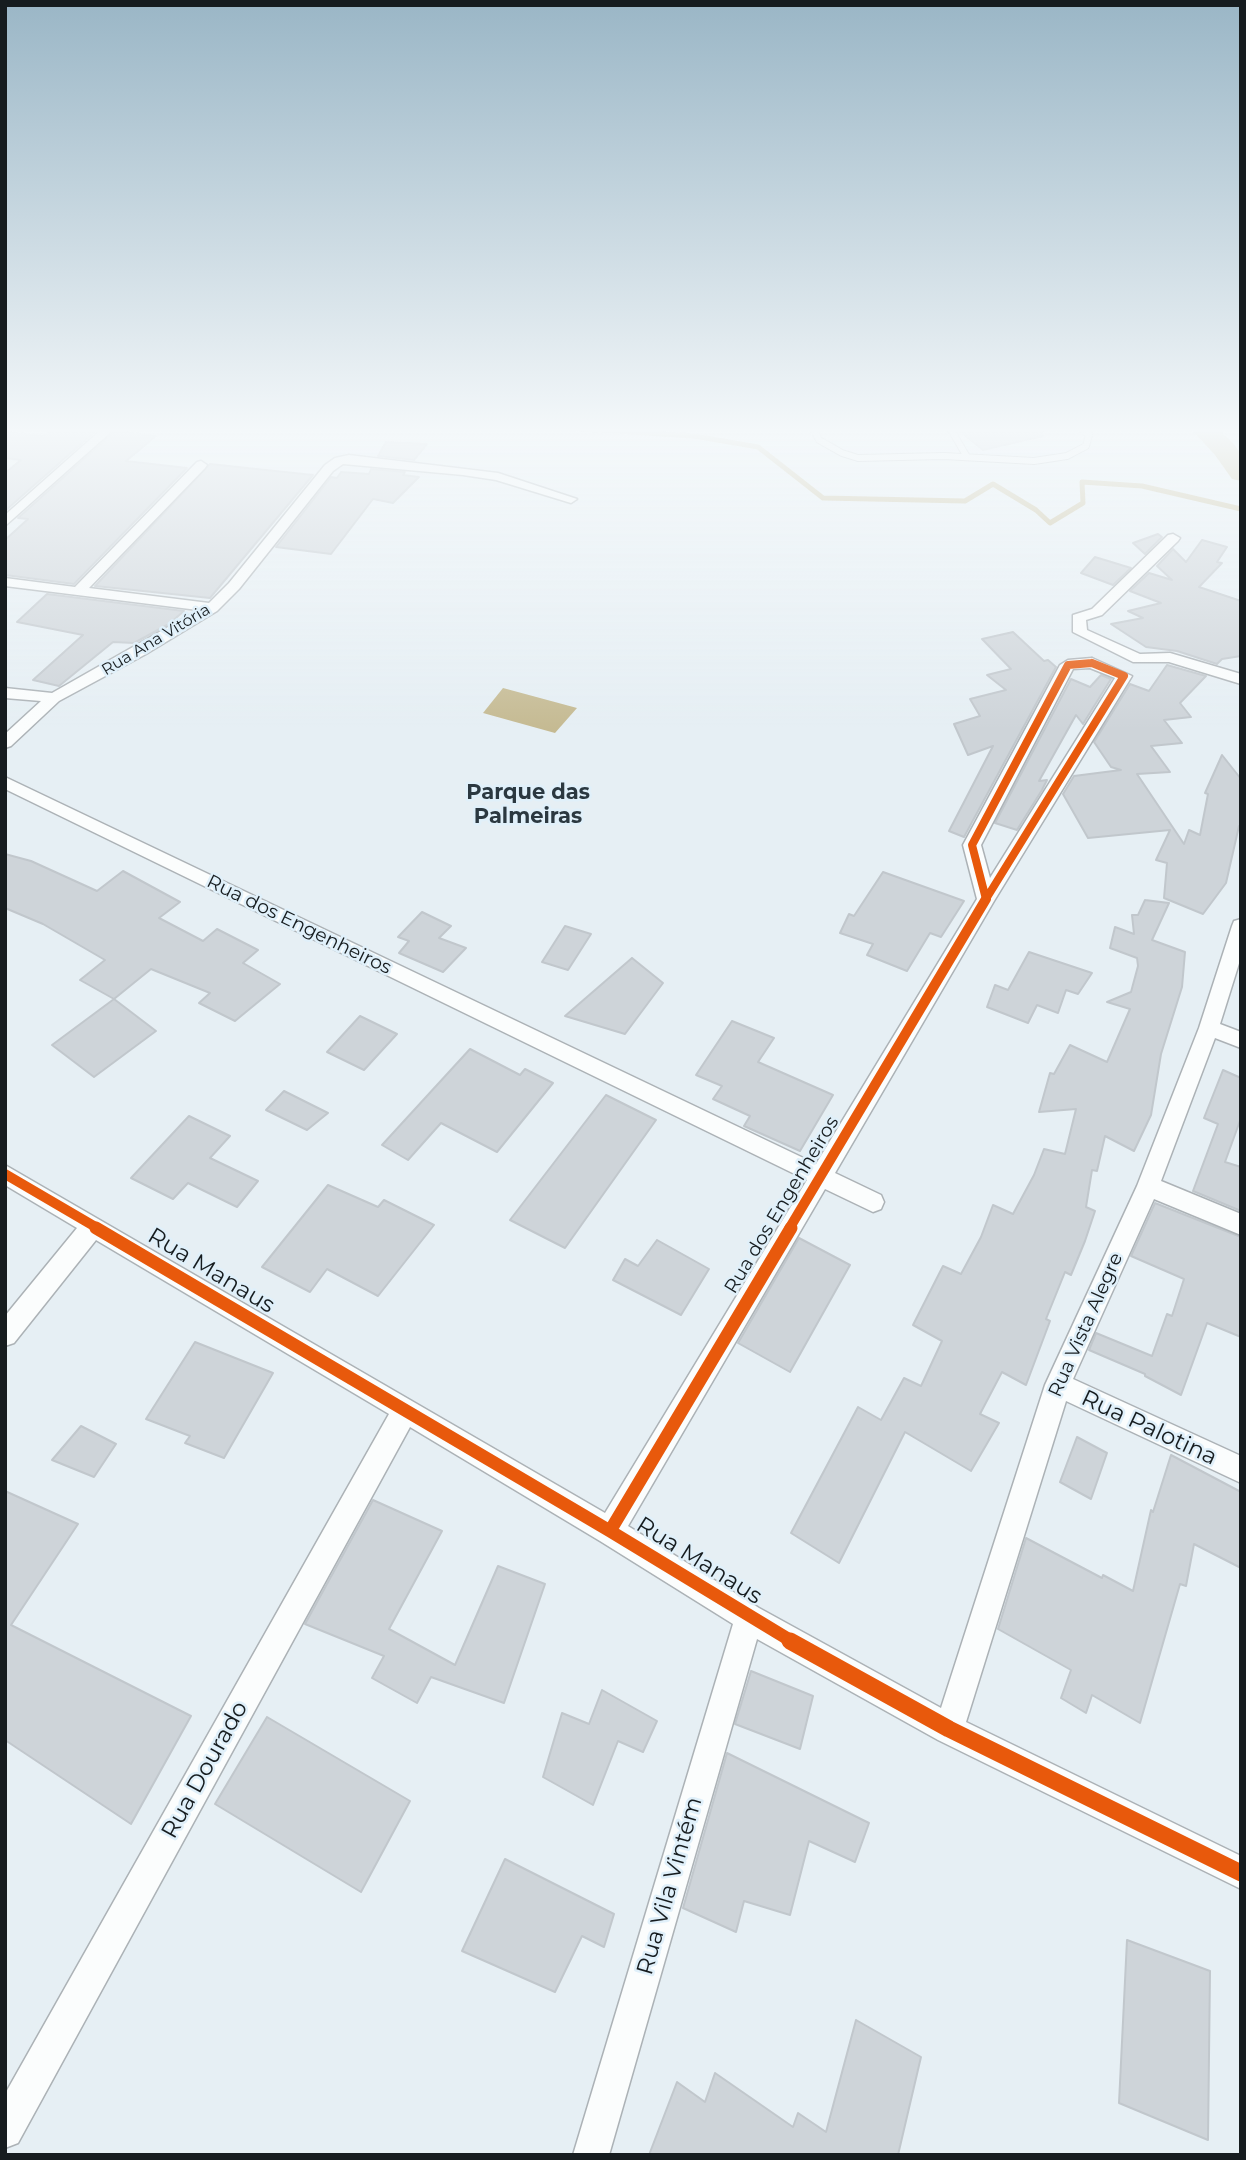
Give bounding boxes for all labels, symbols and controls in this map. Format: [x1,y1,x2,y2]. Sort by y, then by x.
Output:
street label: Rua Ana Vitória [98,600,214,680]
district label: Parque das Palmeiras [466,780,590,830]
street label: Rua dos Engenheiros [203,870,395,980]
street label: Rua dos Engenheiros [720,1112,844,1298]
street label: Rua Manaus [143,1222,279,1320]
street label: Rua Vista Alegre [1044,1249,1128,1401]
street label: Rua Palotina [1077,1385,1221,1471]
street label: Rua Manaus [631,1511,767,1611]
street label: Rua Dourado [156,1697,254,1843]
street label: Rua Vila Vintém [631,1794,709,1978]

